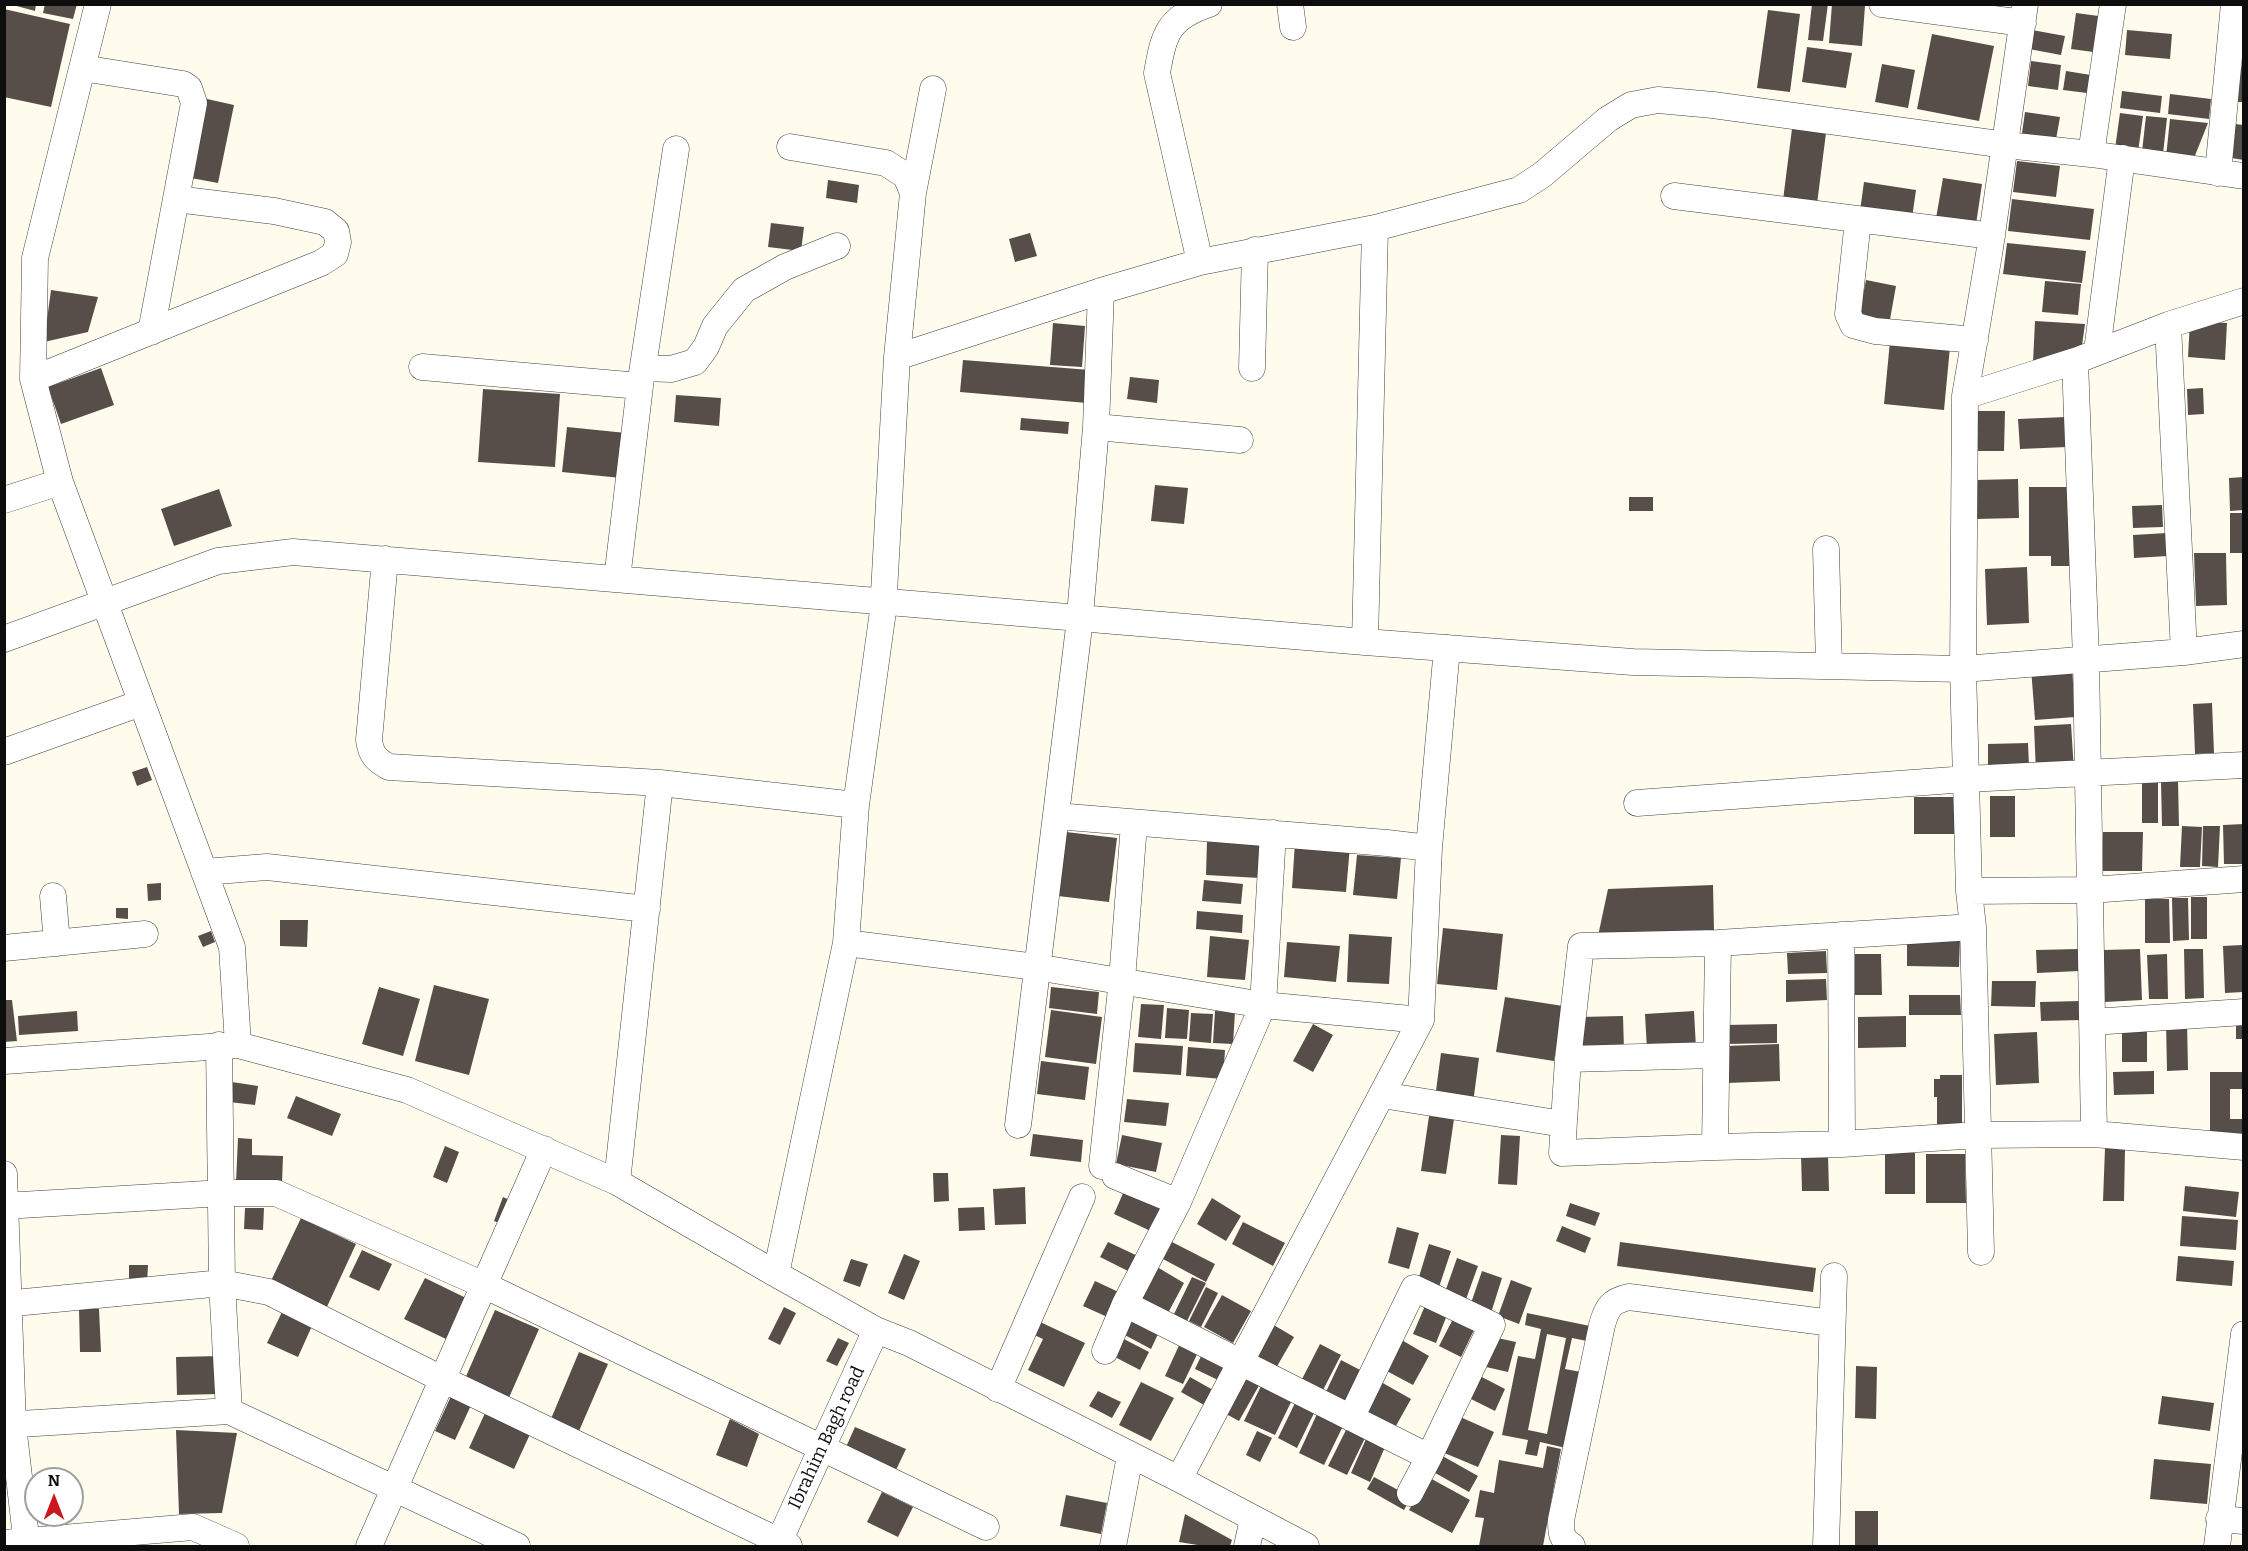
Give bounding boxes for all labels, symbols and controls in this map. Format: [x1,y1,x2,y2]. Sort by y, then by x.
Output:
street label: Ibrahim Bagh road [784,1363,870,1513]
north arrow [24,1467,84,1527]
text: N [48,1471,60,1490]

